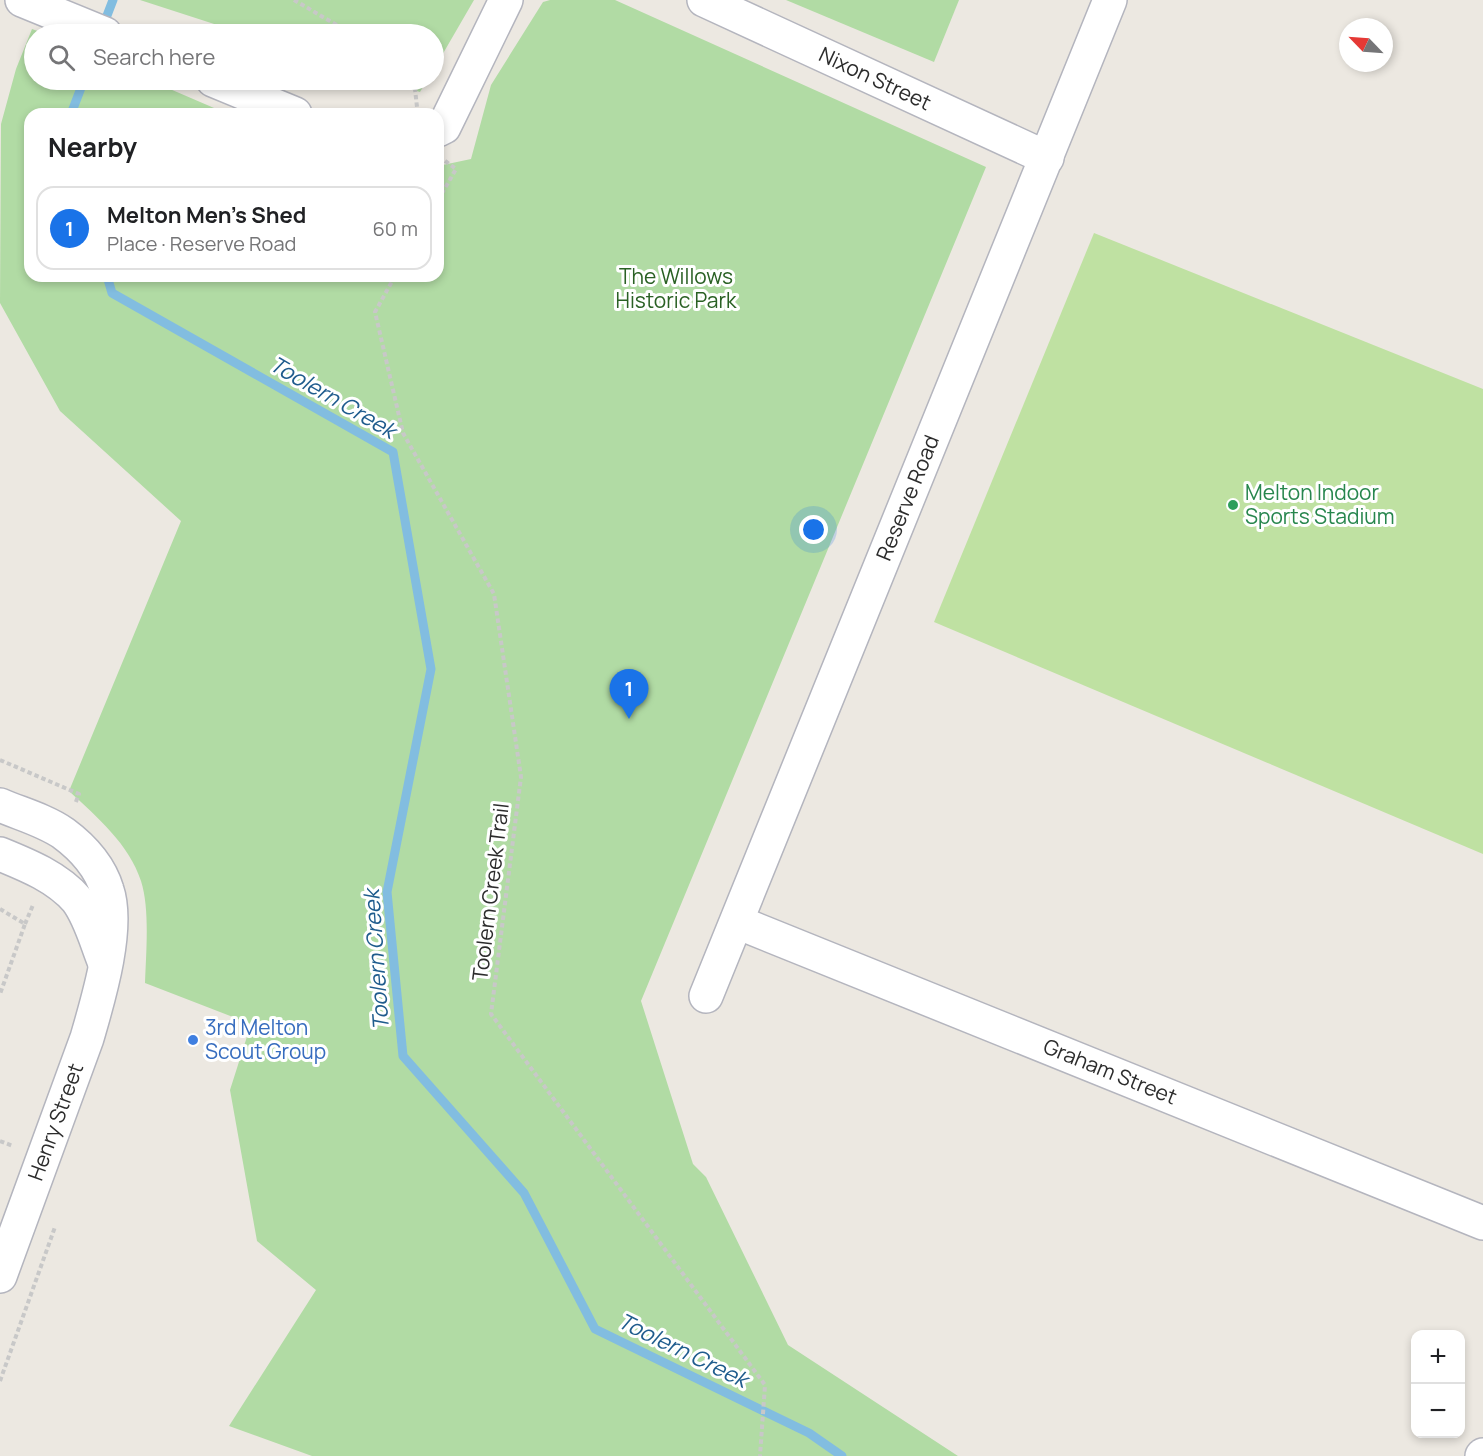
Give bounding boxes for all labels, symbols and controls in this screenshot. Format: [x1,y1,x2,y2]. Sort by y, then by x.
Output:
north arrow [1339,18,1393,72]
search box [24,24,444,90]
street label: Nixon Street [815,40,936,116]
icon: search [45,41,78,74]
text: Search here [93,42,215,72]
text: Nearby [48,129,137,165]
text: Melton Men's Shed [107,200,306,230]
text: 1 [65,215,74,242]
text: 60 m [372,215,418,242]
text: Place · Reserve Road [107,230,296,257]
park label: The Willows Historic Park [616,262,737,314]
water label: Toolern Creek [264,349,404,447]
street label: Reserve Road [869,431,945,564]
place label: Melton Indoor Sports Stadium [1245,478,1395,530]
marker: Melton Indoor Sports Stadium [1226,498,1240,512]
your location [799,515,828,544]
pin: 1 [610,670,648,719]
street label: Toolern Creek Trail [465,801,515,982]
water label: Toolern Creek [356,886,396,1031]
place label: 3rd Melton Scout Group [205,1013,326,1065]
street label: Graham Street [1040,1032,1181,1111]
marker: 3rd Melton Scout Group [186,1033,200,1047]
street label: Henry Street [21,1059,89,1184]
water label: Toolern Creek [613,1306,756,1396]
map controls [1411,1330,1465,1438]
button: + [1411,1330,1465,1384]
button: − [1411,1384,1465,1438]

